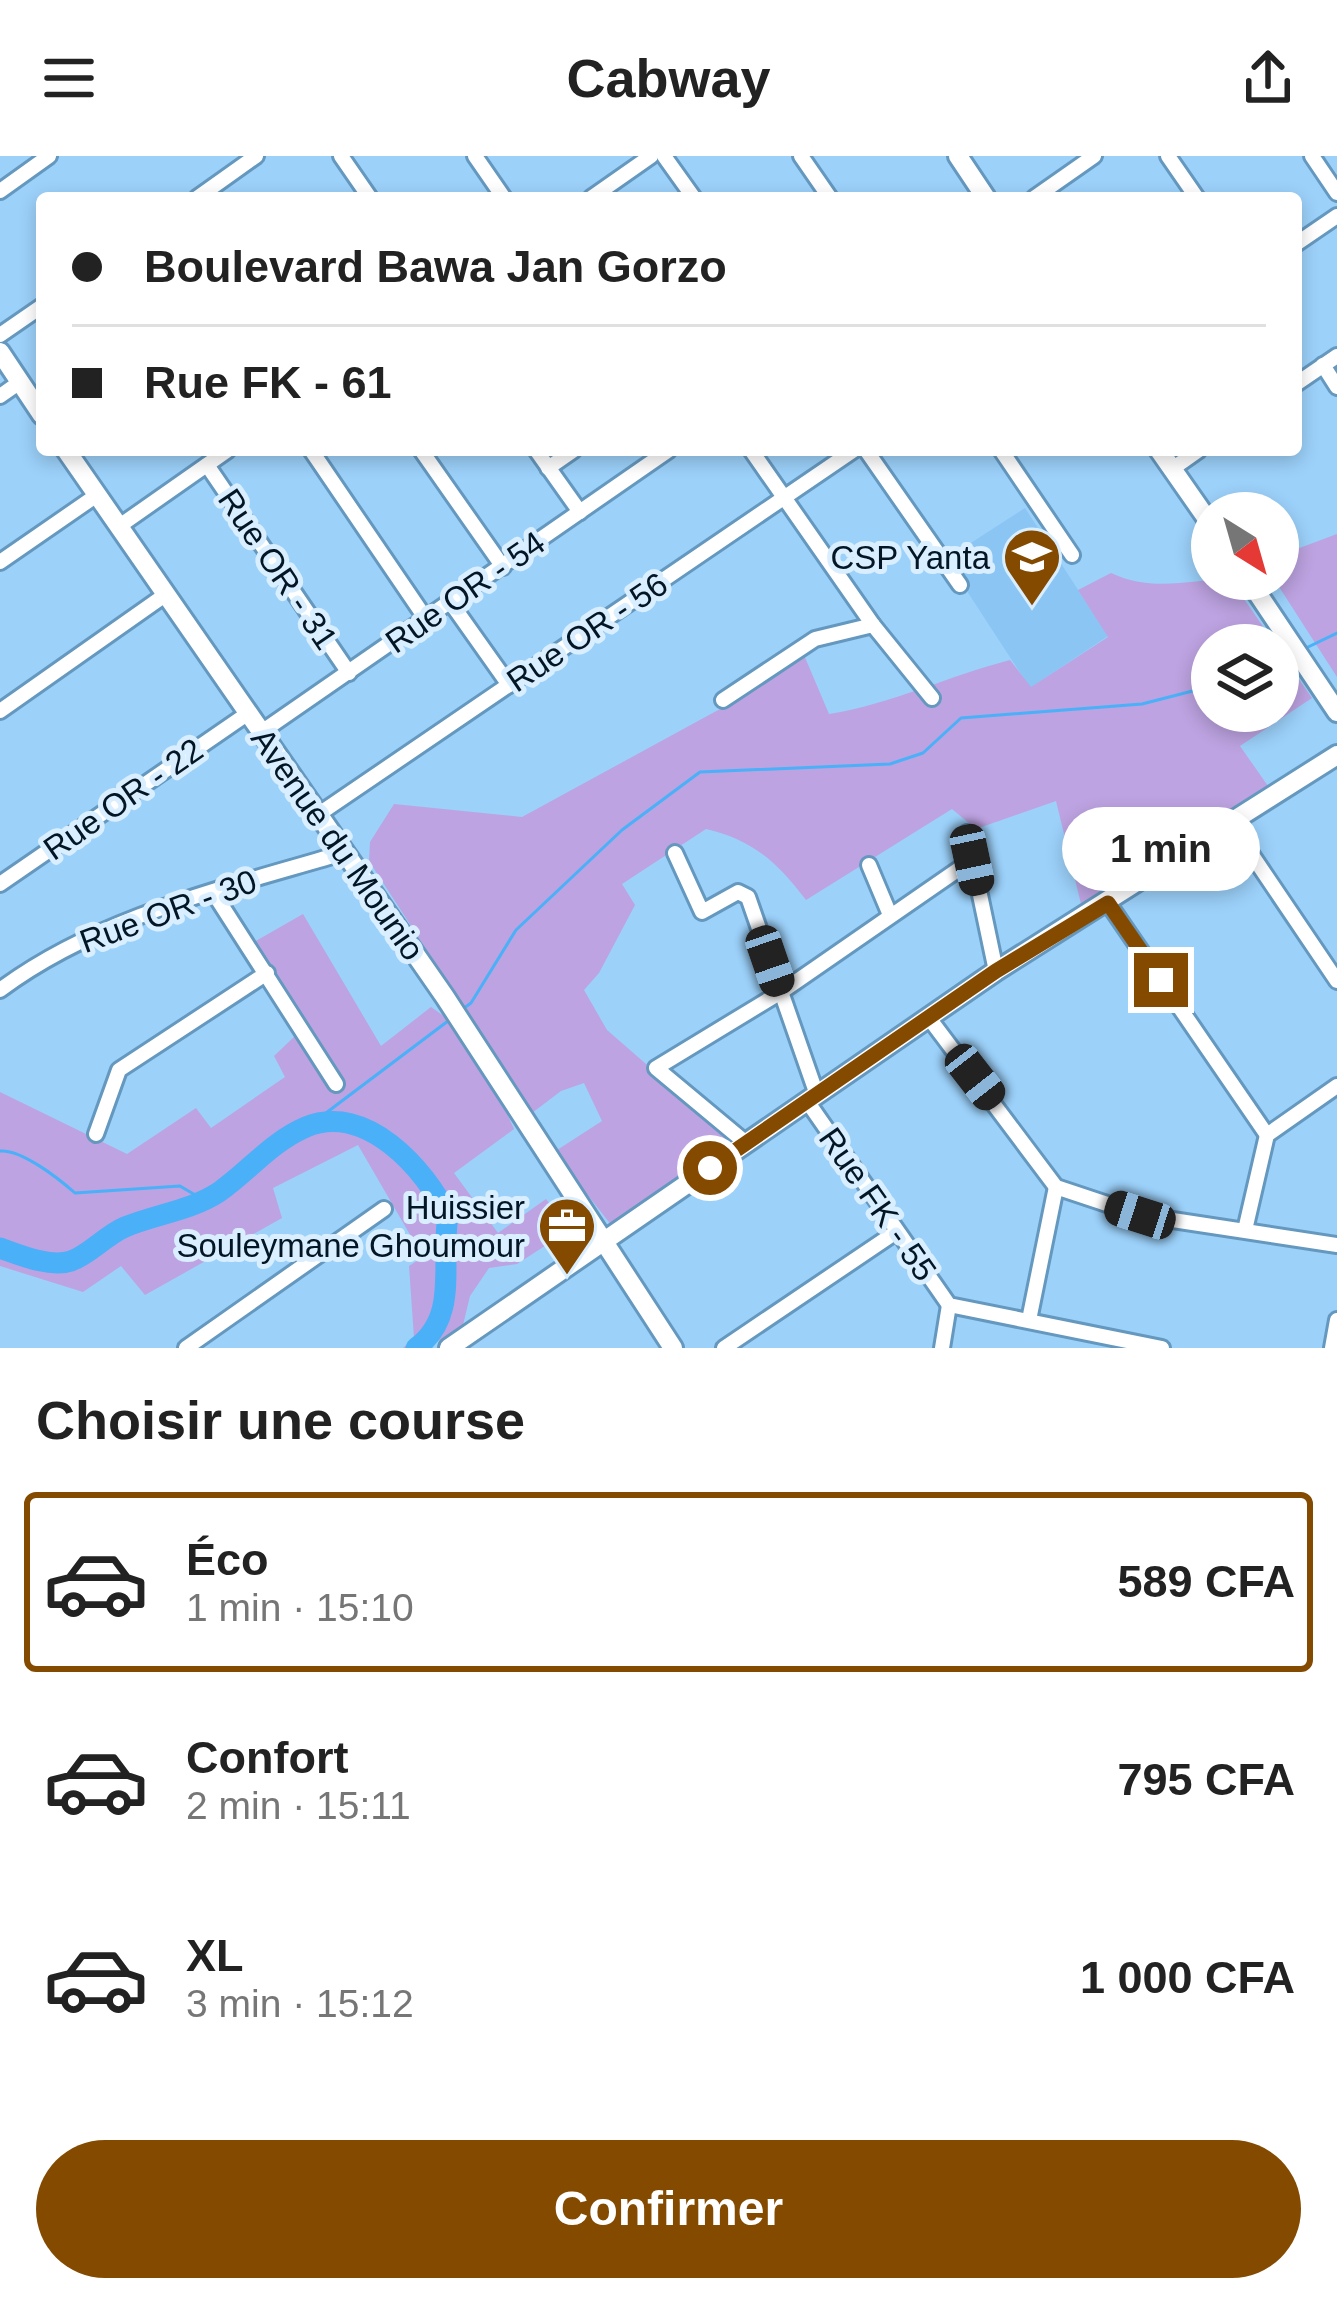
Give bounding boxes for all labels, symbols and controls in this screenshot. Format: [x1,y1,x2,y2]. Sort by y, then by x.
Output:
icon: menu [36,45,102,111]
icon: share [1235,45,1301,111]
text: Cabway [566,48,771,108]
text: Boulevard Bawa Jan Gorzo [144,241,727,292]
text: Rue FK - 61 [144,357,392,408]
street label: Rue OR - 31 [211,482,345,656]
north arrow [1191,492,1299,600]
map controls [1191,492,1299,732]
street label: Rue OR - 54 [379,524,551,660]
school or university icon: CSP Yanta [1001,526,1063,608]
place label: CSP Yanta [830,539,991,576]
street label: Rue OR - 56 [500,565,674,699]
button: layers [1191,624,1299,732]
street label: Avenue du Mounio [244,721,432,967]
street label: Rue OR - 22 [37,731,209,867]
callout: 1 min [1062,806,1260,890]
car [947,821,997,899]
text: 1 min [1110,827,1212,870]
street label: Rue OR - 30 [75,862,261,960]
car [741,921,799,1001]
route end [1134,953,1188,1007]
car [939,1038,1011,1116]
street label: Rue FK - 55 [812,1121,944,1287]
route start [683,1141,737,1195]
car [1100,1187,1180,1243]
place label: Huissier Souleymane Ghoumour [176,1189,525,1264]
office icon: Huissier Souleymane Ghoumour [536,1195,598,1277]
text: Choisir une course [36,1390,525,1450]
icon: car [42,1528,150,1636]
text: Éco [186,1534,269,1585]
text: 589 CFA [1117,1556,1295,1607]
text: 1 min · 15:10 [186,1586,414,1629]
icon: car [42,1726,150,1834]
text: Confort [186,1732,348,1783]
text: 795 CFA [1117,1754,1295,1805]
text: 2 min · 15:11 [186,1784,411,1827]
icon: car [42,1924,150,2032]
text: XL [186,1930,244,1981]
text: 1 000 CFA [1080,1952,1295,2003]
text: 3 min · 15:12 [186,1982,414,2025]
button: Confirmer [36,2140,1301,2278]

